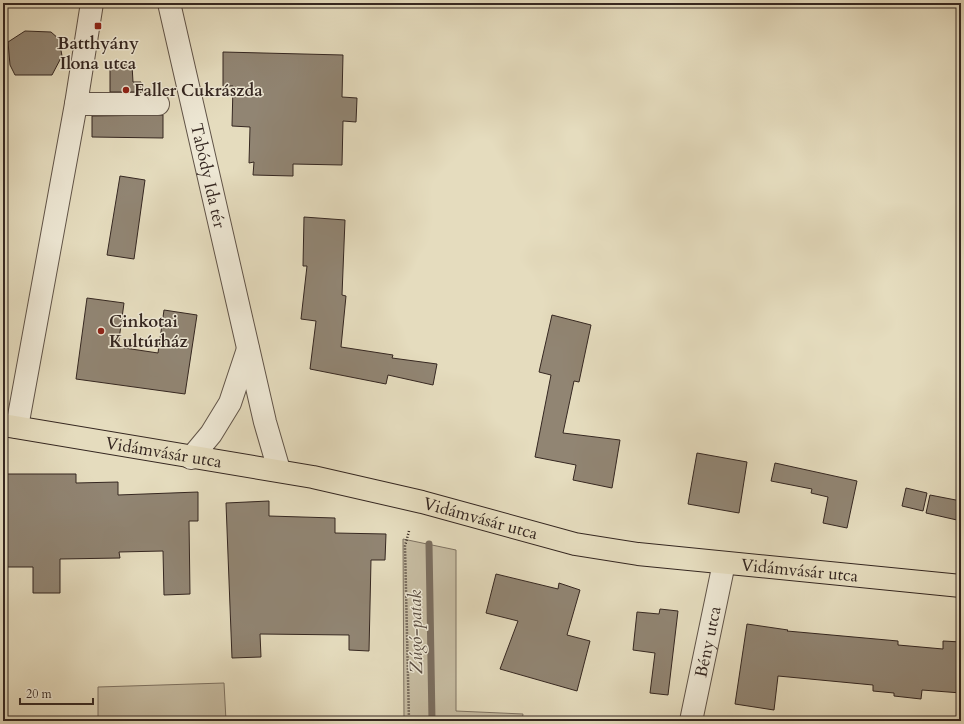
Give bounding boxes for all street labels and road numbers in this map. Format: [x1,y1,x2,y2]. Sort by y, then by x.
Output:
street label: Tabódy Ida tér [185,121,232,231]
street label: Vidámvásár utca [104,431,224,473]
street label: Vidámvásár utca [421,491,541,545]
street label: Vidámvásár utca [740,553,860,587]
street label: Bény utca [689,603,726,679]

